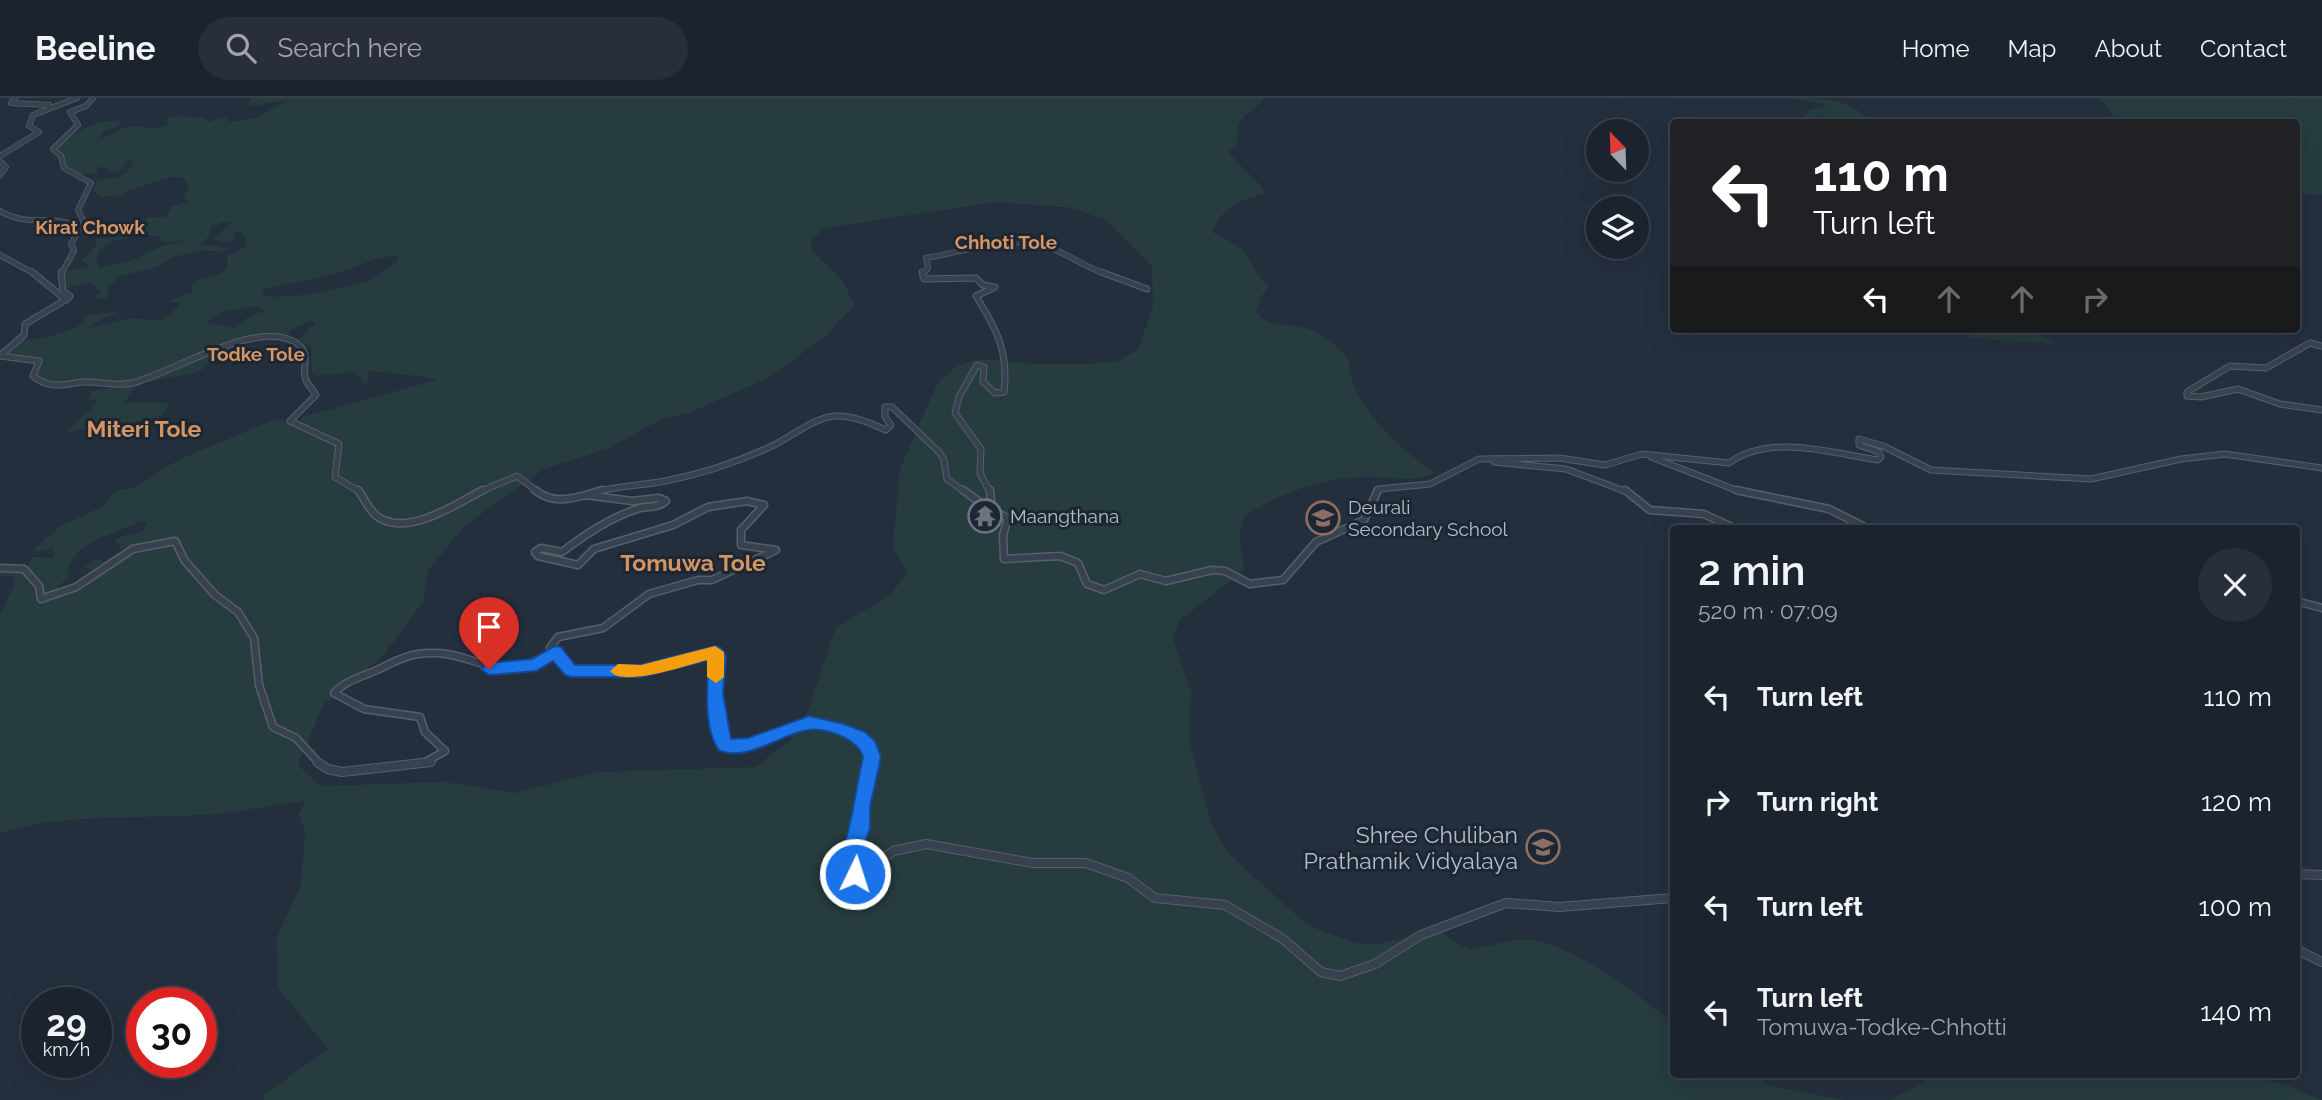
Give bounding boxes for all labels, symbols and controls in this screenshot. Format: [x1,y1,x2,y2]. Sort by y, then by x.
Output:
search box [198,17,688,80]
text: Beeline [35,29,156,68]
icon: search [222,29,260,67]
text: Search here [278,33,422,63]
text: Home [1902,34,1970,63]
text: Map [2008,34,2056,63]
text: About [2094,34,2162,63]
text: Contact [2200,34,2287,63]
north arrow [1586,119,1648,182]
map controls [1586,119,1649,259]
text: 110 m [1813,145,1949,202]
icon: left [1698,147,1789,238]
button: layers [1586,196,1649,259]
text: Turn left [1813,204,1935,241]
district label: Kirat Chowk [35,216,145,238]
district label: Chhoti Tole [955,231,1057,253]
icon: left [1857,280,1895,318]
icon: ahead [1930,280,1968,318]
icon: ahead [2003,280,2041,318]
icon: right [2076,280,2114,318]
district label: Todke Tole [207,343,305,365]
district label: Miteri Tole [87,415,202,442]
place label: Deurali Secondary School [1348,496,1509,540]
temple icon: Maangthana [966,497,1004,535]
school or university icon: Deurali Secondary School [1304,499,1342,537]
place label: Maangthana [1010,505,1119,527]
text: 2 min [1698,546,1806,595]
button: close [2198,548,2272,622]
district label: Tomuwa Tole [620,549,766,576]
pin [459,597,519,669]
text: 520 m · 07:09 [1698,597,1838,624]
icon: arrive [470,608,508,646]
icon: left [1698,678,1736,716]
text: Turn left [1757,682,1863,712]
text: 110 m [2203,682,2272,712]
icon: right [1698,783,1736,821]
text: Turn right [1757,787,1878,817]
text: 120 m [2201,787,2272,817]
place label: Shree Chuliban Prathamik Vidyalaya [1303,821,1518,874]
school or university icon: Shree Chuliban Prathamik Vidyalaya [1524,828,1562,866]
position arrow [818,837,892,911]
icon: left [1698,888,1736,926]
text: Turn left [1757,892,1863,922]
text: 100 m [2199,892,2272,922]
text: Turn left [1757,983,1863,1013]
speed limit sign: 30 [126,987,217,1078]
icon: left [1698,993,1736,1031]
text: 140 m [2200,997,2272,1027]
text: 29 [46,1003,87,1044]
text: Tomuwa-Todke-Chhotti [1757,1013,2007,1040]
text: km/h [43,1039,90,1060]

